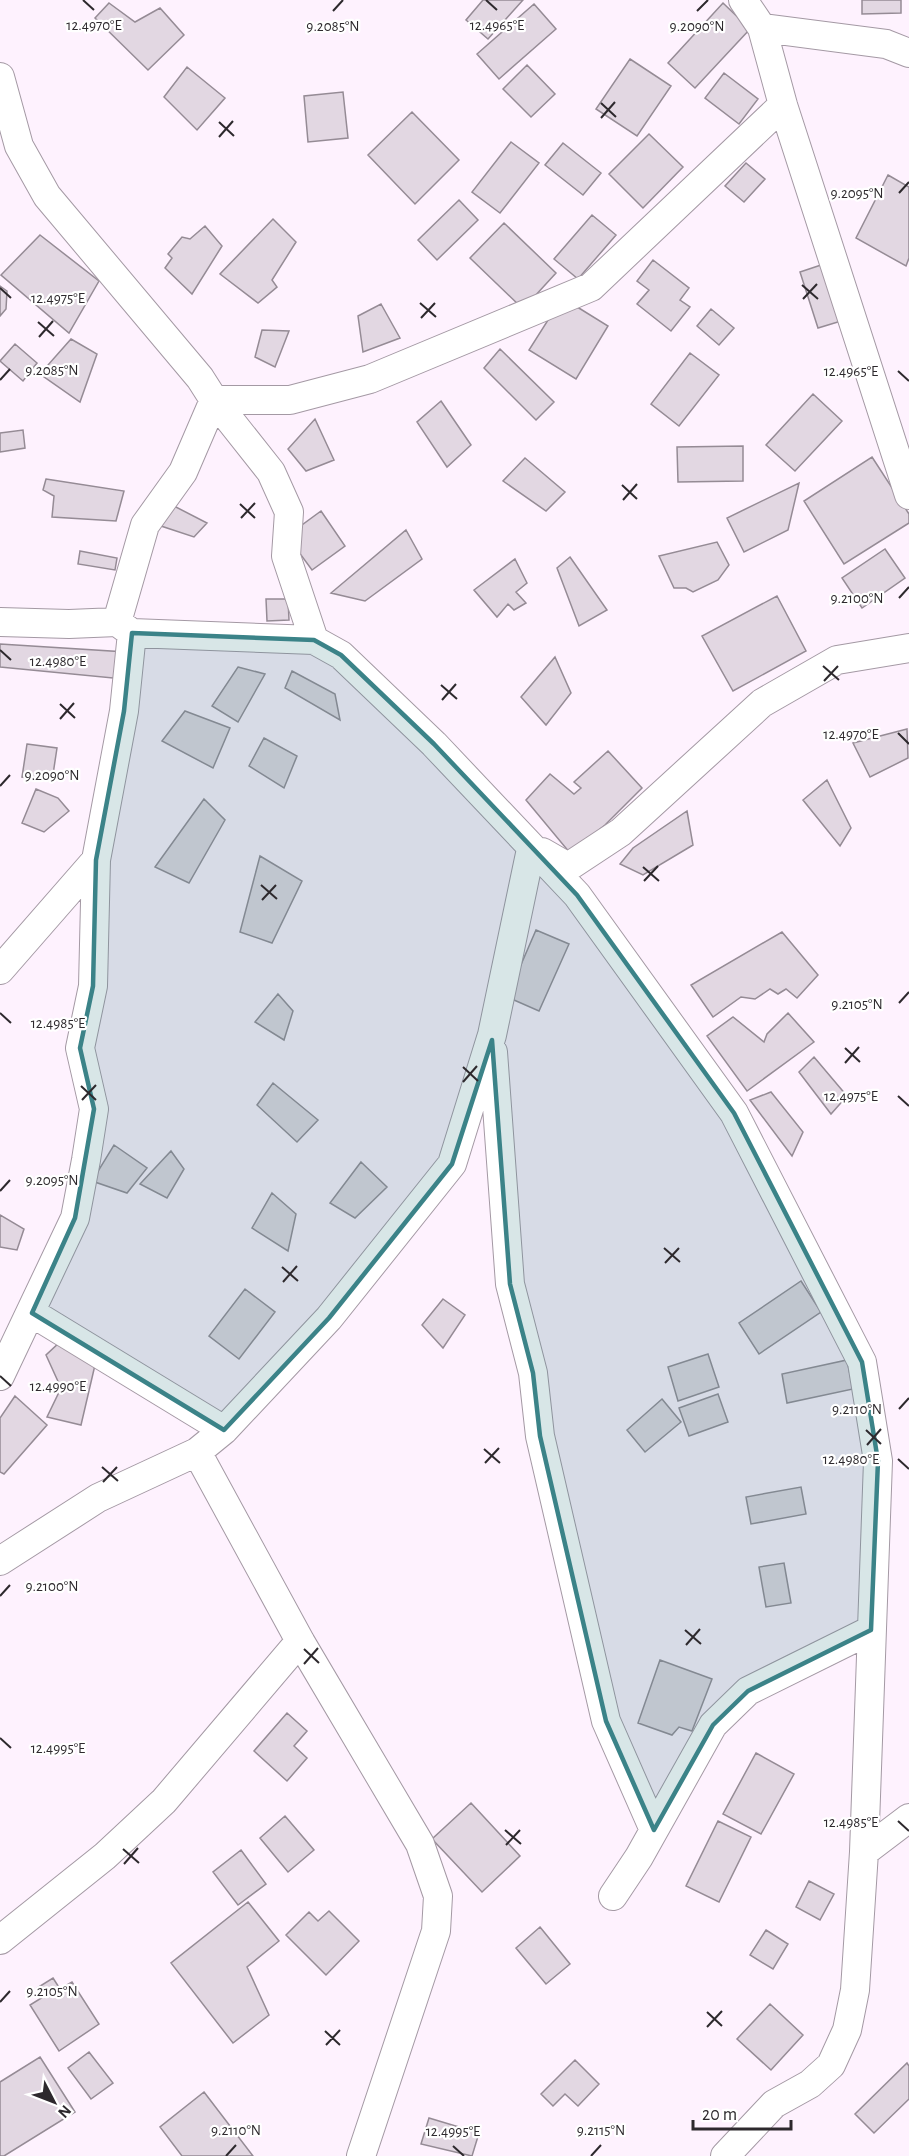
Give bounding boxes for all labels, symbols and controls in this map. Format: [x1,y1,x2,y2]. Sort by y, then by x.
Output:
text: 12.4970°E [66,18,122,33]
text: 12.4965°E [470,18,524,33]
text: 9.2085°N [306,19,360,34]
text: 9.2090°N [670,19,724,34]
text: 9.2095°N [830,186,884,201]
text: 12.4975°E [31,291,85,306]
text: 9.2085°N [25,363,79,378]
text: 12.4965°E [824,364,878,379]
text: 9.2100°N [831,591,883,606]
text: 12.4980°E [30,654,86,669]
text: 12.4970°E [823,727,879,742]
text: 9.2090°N [25,768,79,783]
text: 9.2105°N [831,997,883,1012]
text: 12.4985°E [31,1016,85,1031]
text: 12.4975°E [824,1089,878,1104]
text: 9.2095°N [25,1173,79,1188]
text: 12.4990°E [30,1379,86,1394]
text: 9.2110°N [832,1402,882,1417]
text: 12.4980°E [823,1452,879,1467]
text: 9.2100°N [26,1579,78,1594]
text: 12.4995°E [31,1741,85,1756]
text: 12.4985°E [824,1815,878,1830]
text: 9.2105°N [26,1984,78,1999]
north arrow [24,2072,84,2132]
scale bar [693,2093,790,2131]
text: N [55,2102,74,2121]
text: 20 m [702,2106,737,2124]
text: 9.2110°N [211,2123,261,2138]
text: 9.2115°N [577,2123,625,2138]
text: 12.4995°E [426,2124,480,2139]

